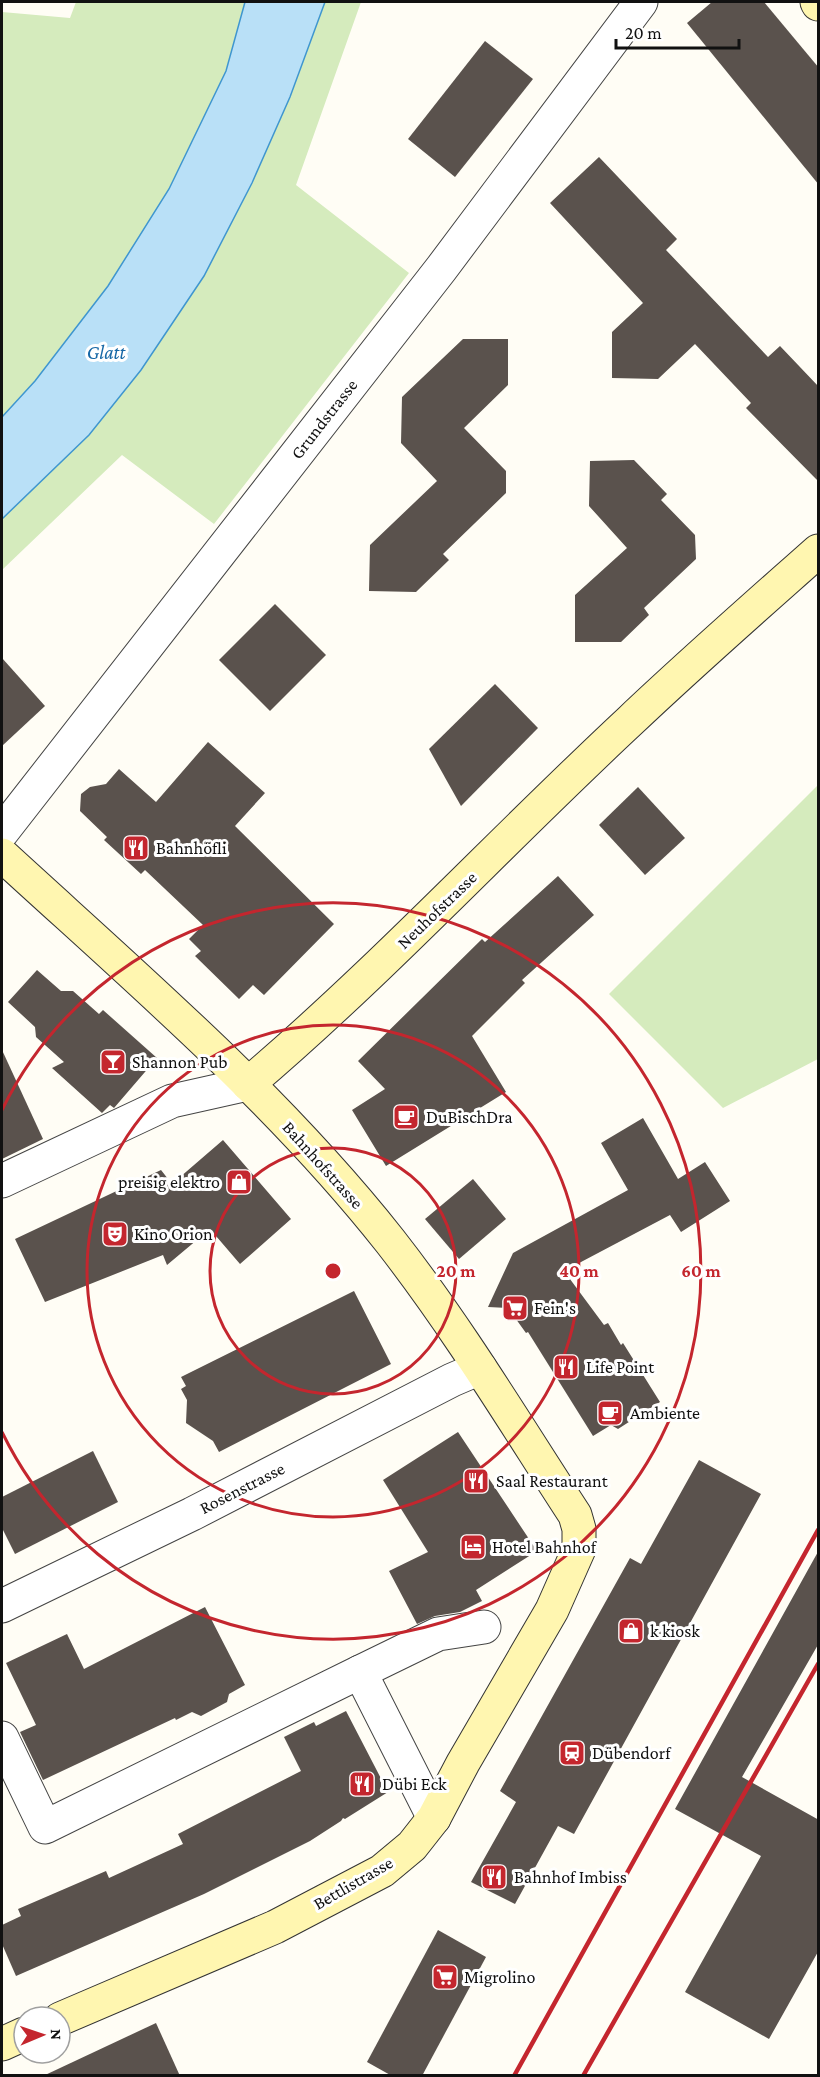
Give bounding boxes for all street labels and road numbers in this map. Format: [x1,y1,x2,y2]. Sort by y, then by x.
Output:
street label: Grundstrasse [287,375,361,463]
street label: Neuhofstrasse [393,867,481,953]
street label: Bahnhofstrasse [278,1117,368,1213]
street label: Rosenstrasse [196,1458,288,1518]
street label: Bettlistrasse [310,1852,396,1914]

